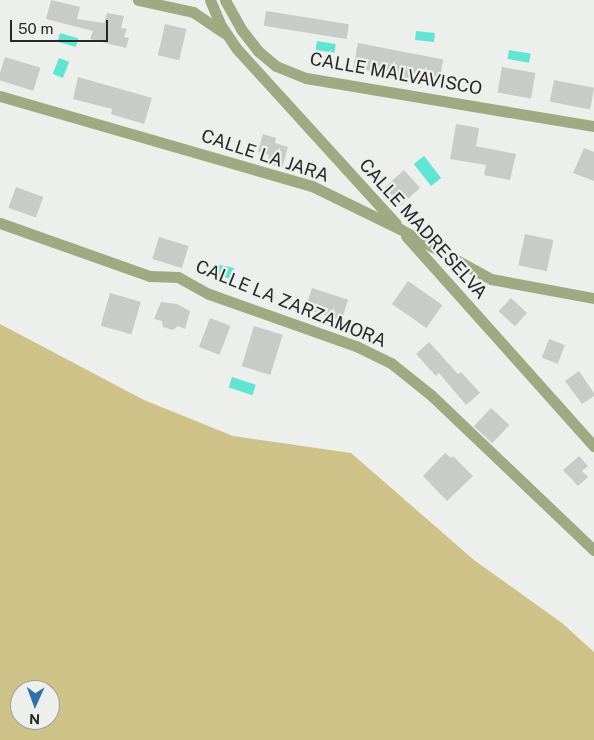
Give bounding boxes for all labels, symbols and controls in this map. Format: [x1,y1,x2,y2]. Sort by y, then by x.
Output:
scale bar [12,10,110,42]
text: 50 m [18,20,53,37]
street label: CALLE MALVAVISCO [308,48,484,100]
street label: CALLE LA JARA [198,125,332,187]
street label: CALLE MADRESELVA [354,154,492,304]
street label: CALLE LA ZARZAMORA [192,256,390,352]
north arrow [10,680,60,730]
text: N [29,711,40,727]

